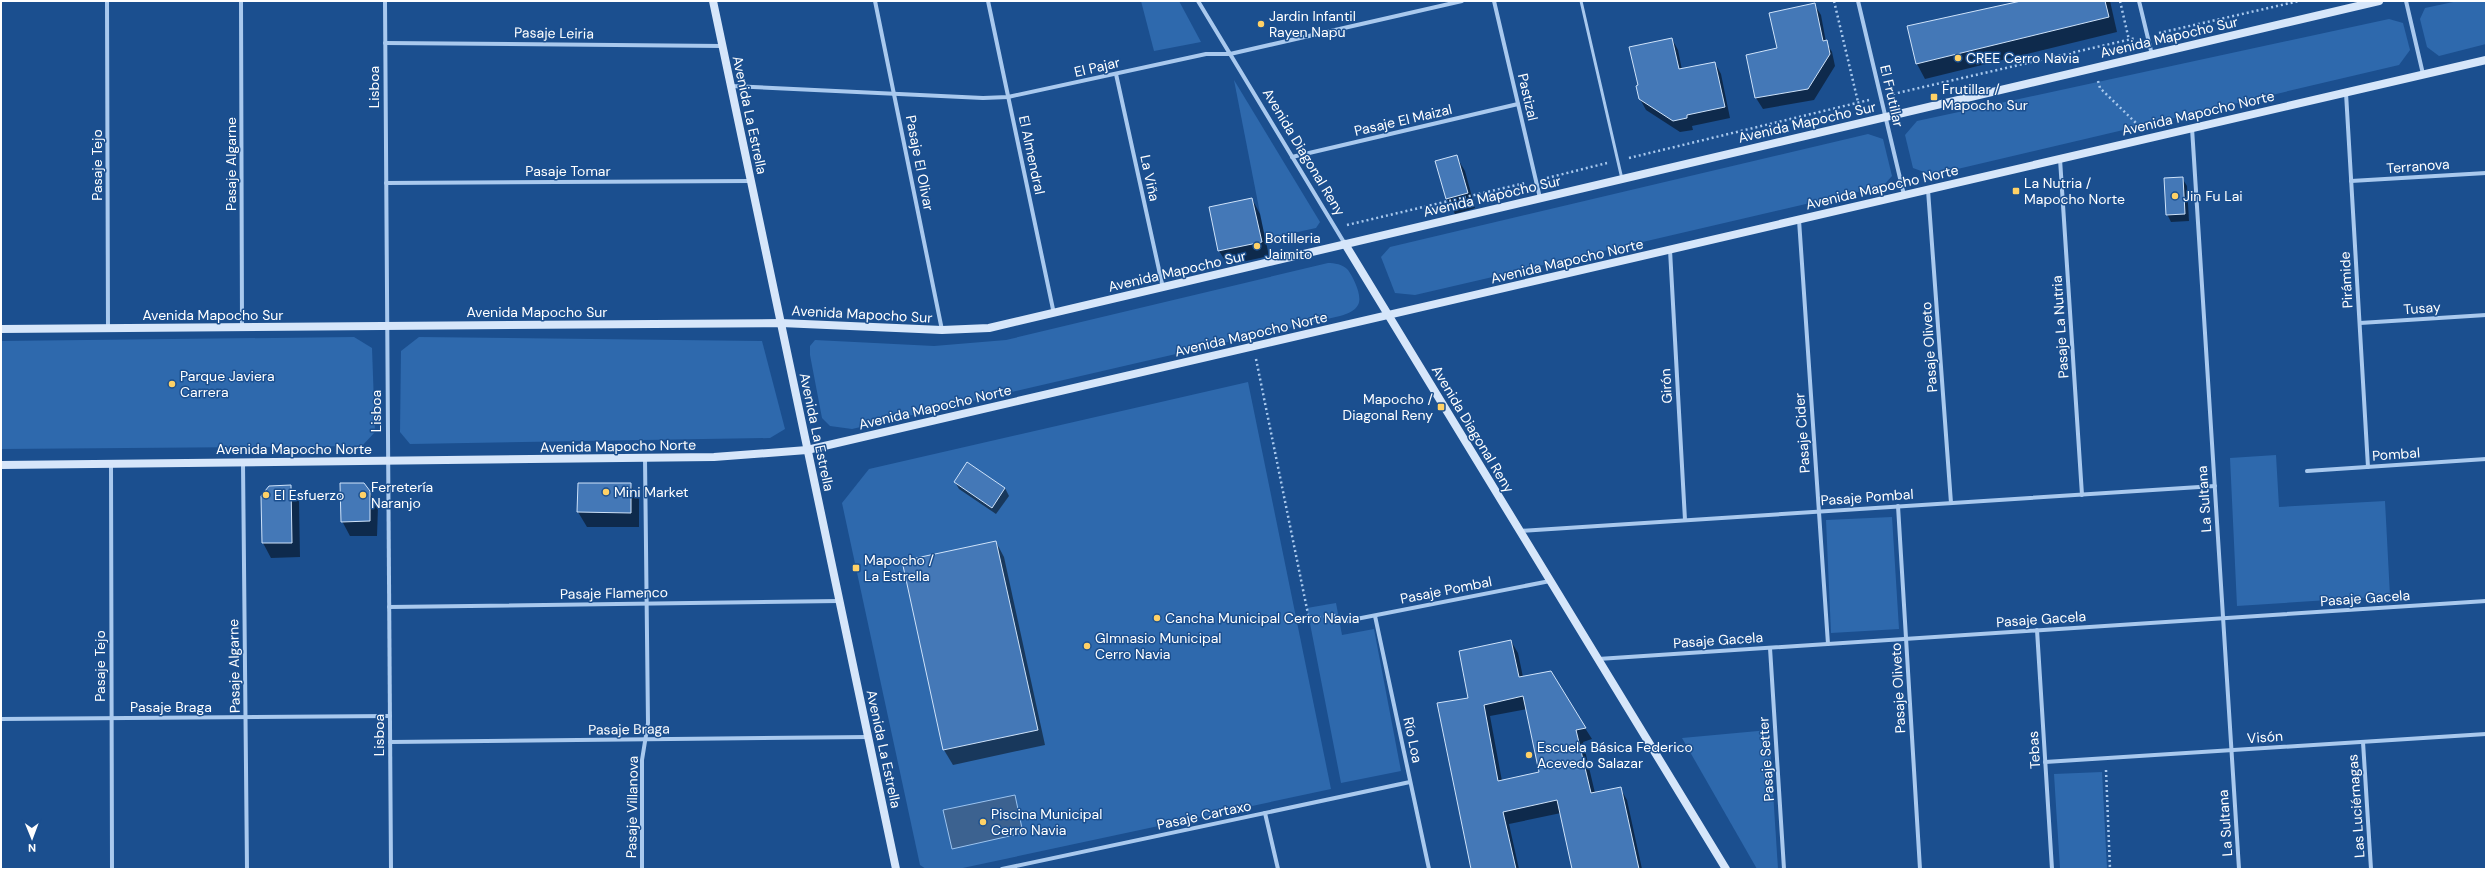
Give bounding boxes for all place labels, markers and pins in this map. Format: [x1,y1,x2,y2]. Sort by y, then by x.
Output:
place label: Jardin Infantil Rayen Napu [1269,7,1356,41]
marker: Jardin Infantil Rayen Napu [1256,19,1266,29]
place label: CREE Cerro Navia [1966,49,2079,67]
marker: CREE Cerro Navia [1953,53,1963,63]
place label: Frutillar / Mapocho Sur [1942,80,2028,114]
marker: Frutillar / Mapocho Sur [1929,92,1939,102]
place label: La Nutria / Mapocho Norte [2024,174,2125,208]
marker: La Nutria / Mapocho Norte [2011,186,2021,196]
place label: Jin Fu Lai [2183,187,2243,205]
marker: Jin Fu Lai [2170,191,2180,201]
place label: Botilleria Jaimito [1265,229,1321,263]
marker: Botilleria Jaimito [1252,241,1262,251]
place label: Parque Javiera Carrera [180,367,275,401]
marker: Parque Javiera Carrera [167,379,177,389]
place label: Mapocho / Diagonal Reny [1343,390,1434,424]
marker: Mapocho / Diagonal Reny [1436,402,1446,412]
place label: Ferretería Naranjo [371,478,433,512]
place label: Mini Market [614,483,689,501]
place label: El Esfuerzo [274,486,344,504]
marker: Mini Market [601,487,611,497]
marker: El Esfuerzo [261,490,271,500]
marker: Ferretería Naranjo [358,490,368,500]
place label: Mapocho / La Estrella [864,551,935,585]
marker: Mapocho / La Estrella [851,563,861,573]
place label: Cancha Municipal Cerro Navia [1165,609,1359,627]
marker: Cancha Municipal Cerro Navia [1152,613,1162,623]
place label: GImnasio Municipal Cerro Navia [1095,629,1222,663]
marker: GImnasio Municipal Cerro Navia [1082,641,1092,651]
place label: Escuela Básica Federico Acevedo Salazar [1537,738,1693,772]
marker: Escuela Básica Federico Acevedo Salazar [1524,750,1534,760]
place label: Piscina Municipal Cerro Navia [991,805,1102,839]
marker: Piscina Municipal Cerro Navia [978,817,988,827]

